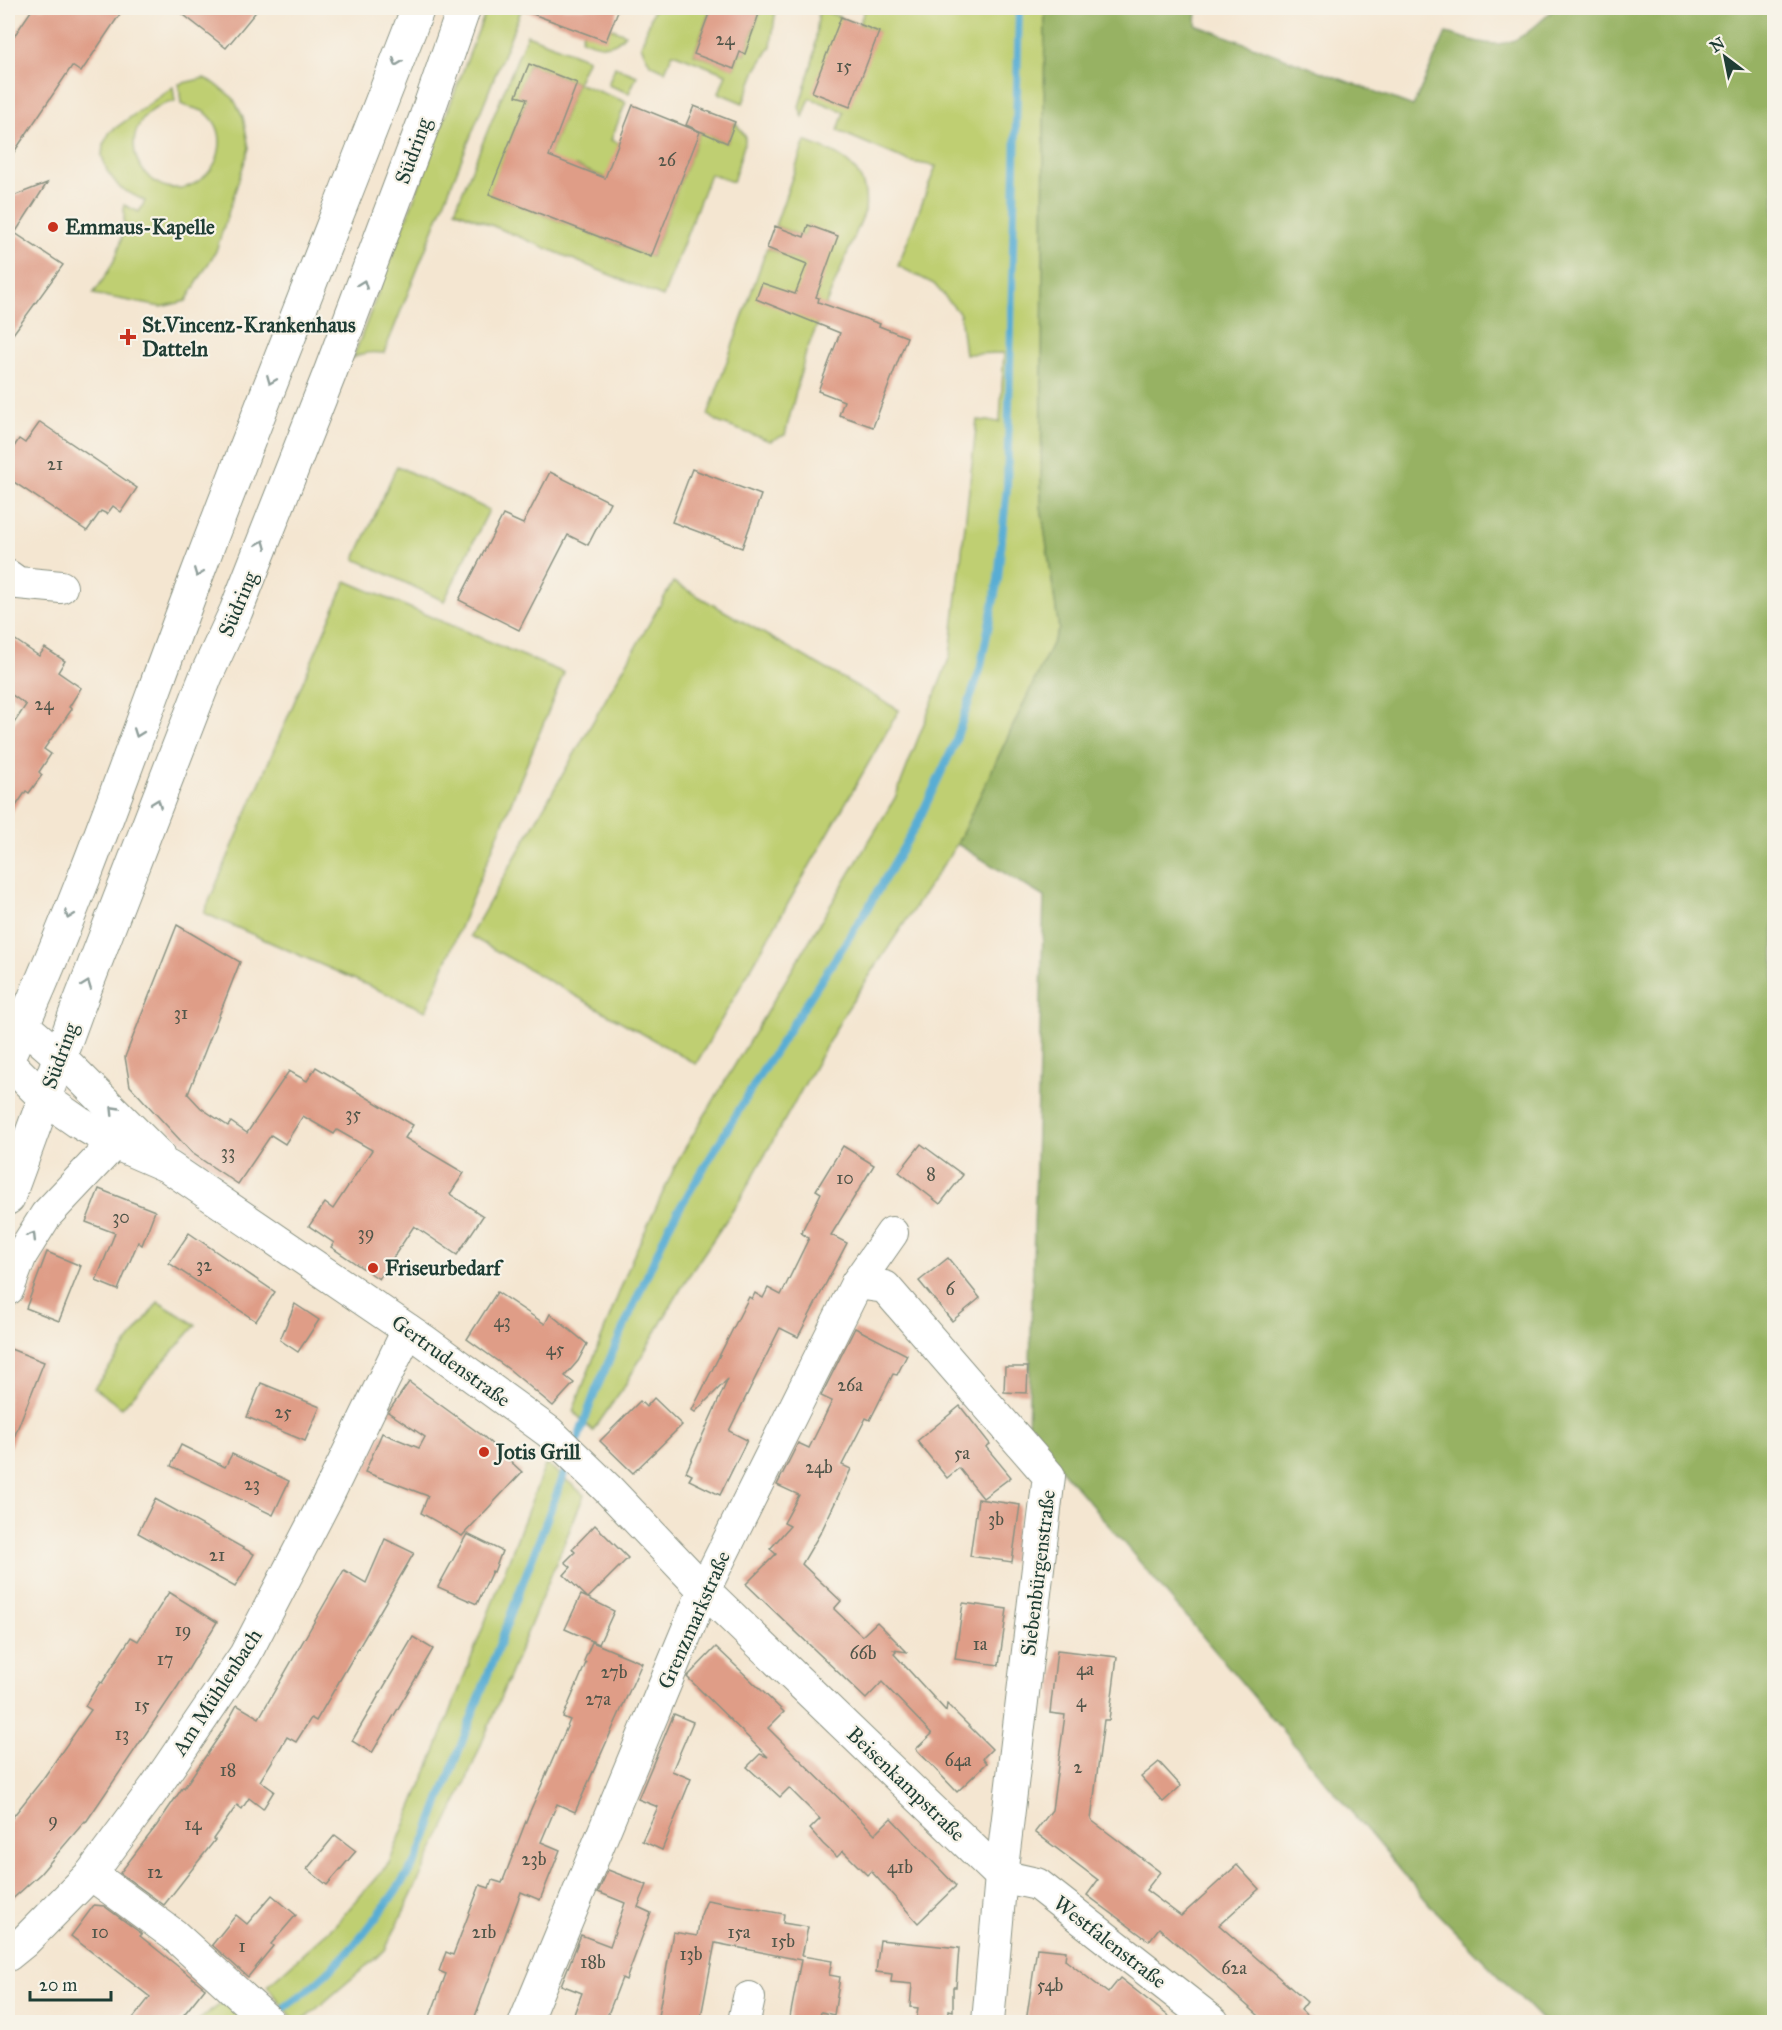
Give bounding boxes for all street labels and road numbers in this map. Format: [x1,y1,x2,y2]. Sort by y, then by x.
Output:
street label: Südring [389,114,437,188]
street label: Südring [213,567,263,641]
street label: Südring [36,1019,84,1093]
street label: Gertrudenstraße [386,1309,516,1413]
street label: Siebenbürgenstraße [1015,1488,1061,1658]
street label: Grenzmarkstraße [652,1547,736,1693]
street label: Am Mühlenbach [166,1623,268,1761]
street label: Beisenkampstraße [841,1721,971,1847]
street label: Westfalenstraße [1048,1890,1172,1994]

